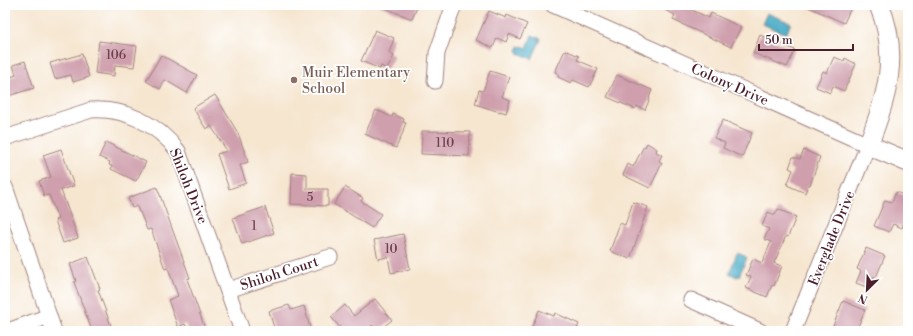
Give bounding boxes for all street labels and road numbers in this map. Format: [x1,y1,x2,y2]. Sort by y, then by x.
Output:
street label: Colony Drive [688,60,771,110]
street label: Shiloh Drive [165,146,211,227]
street label: Everglade Drive [805,188,859,289]
street label: Shiloh Court [238,253,321,295]

